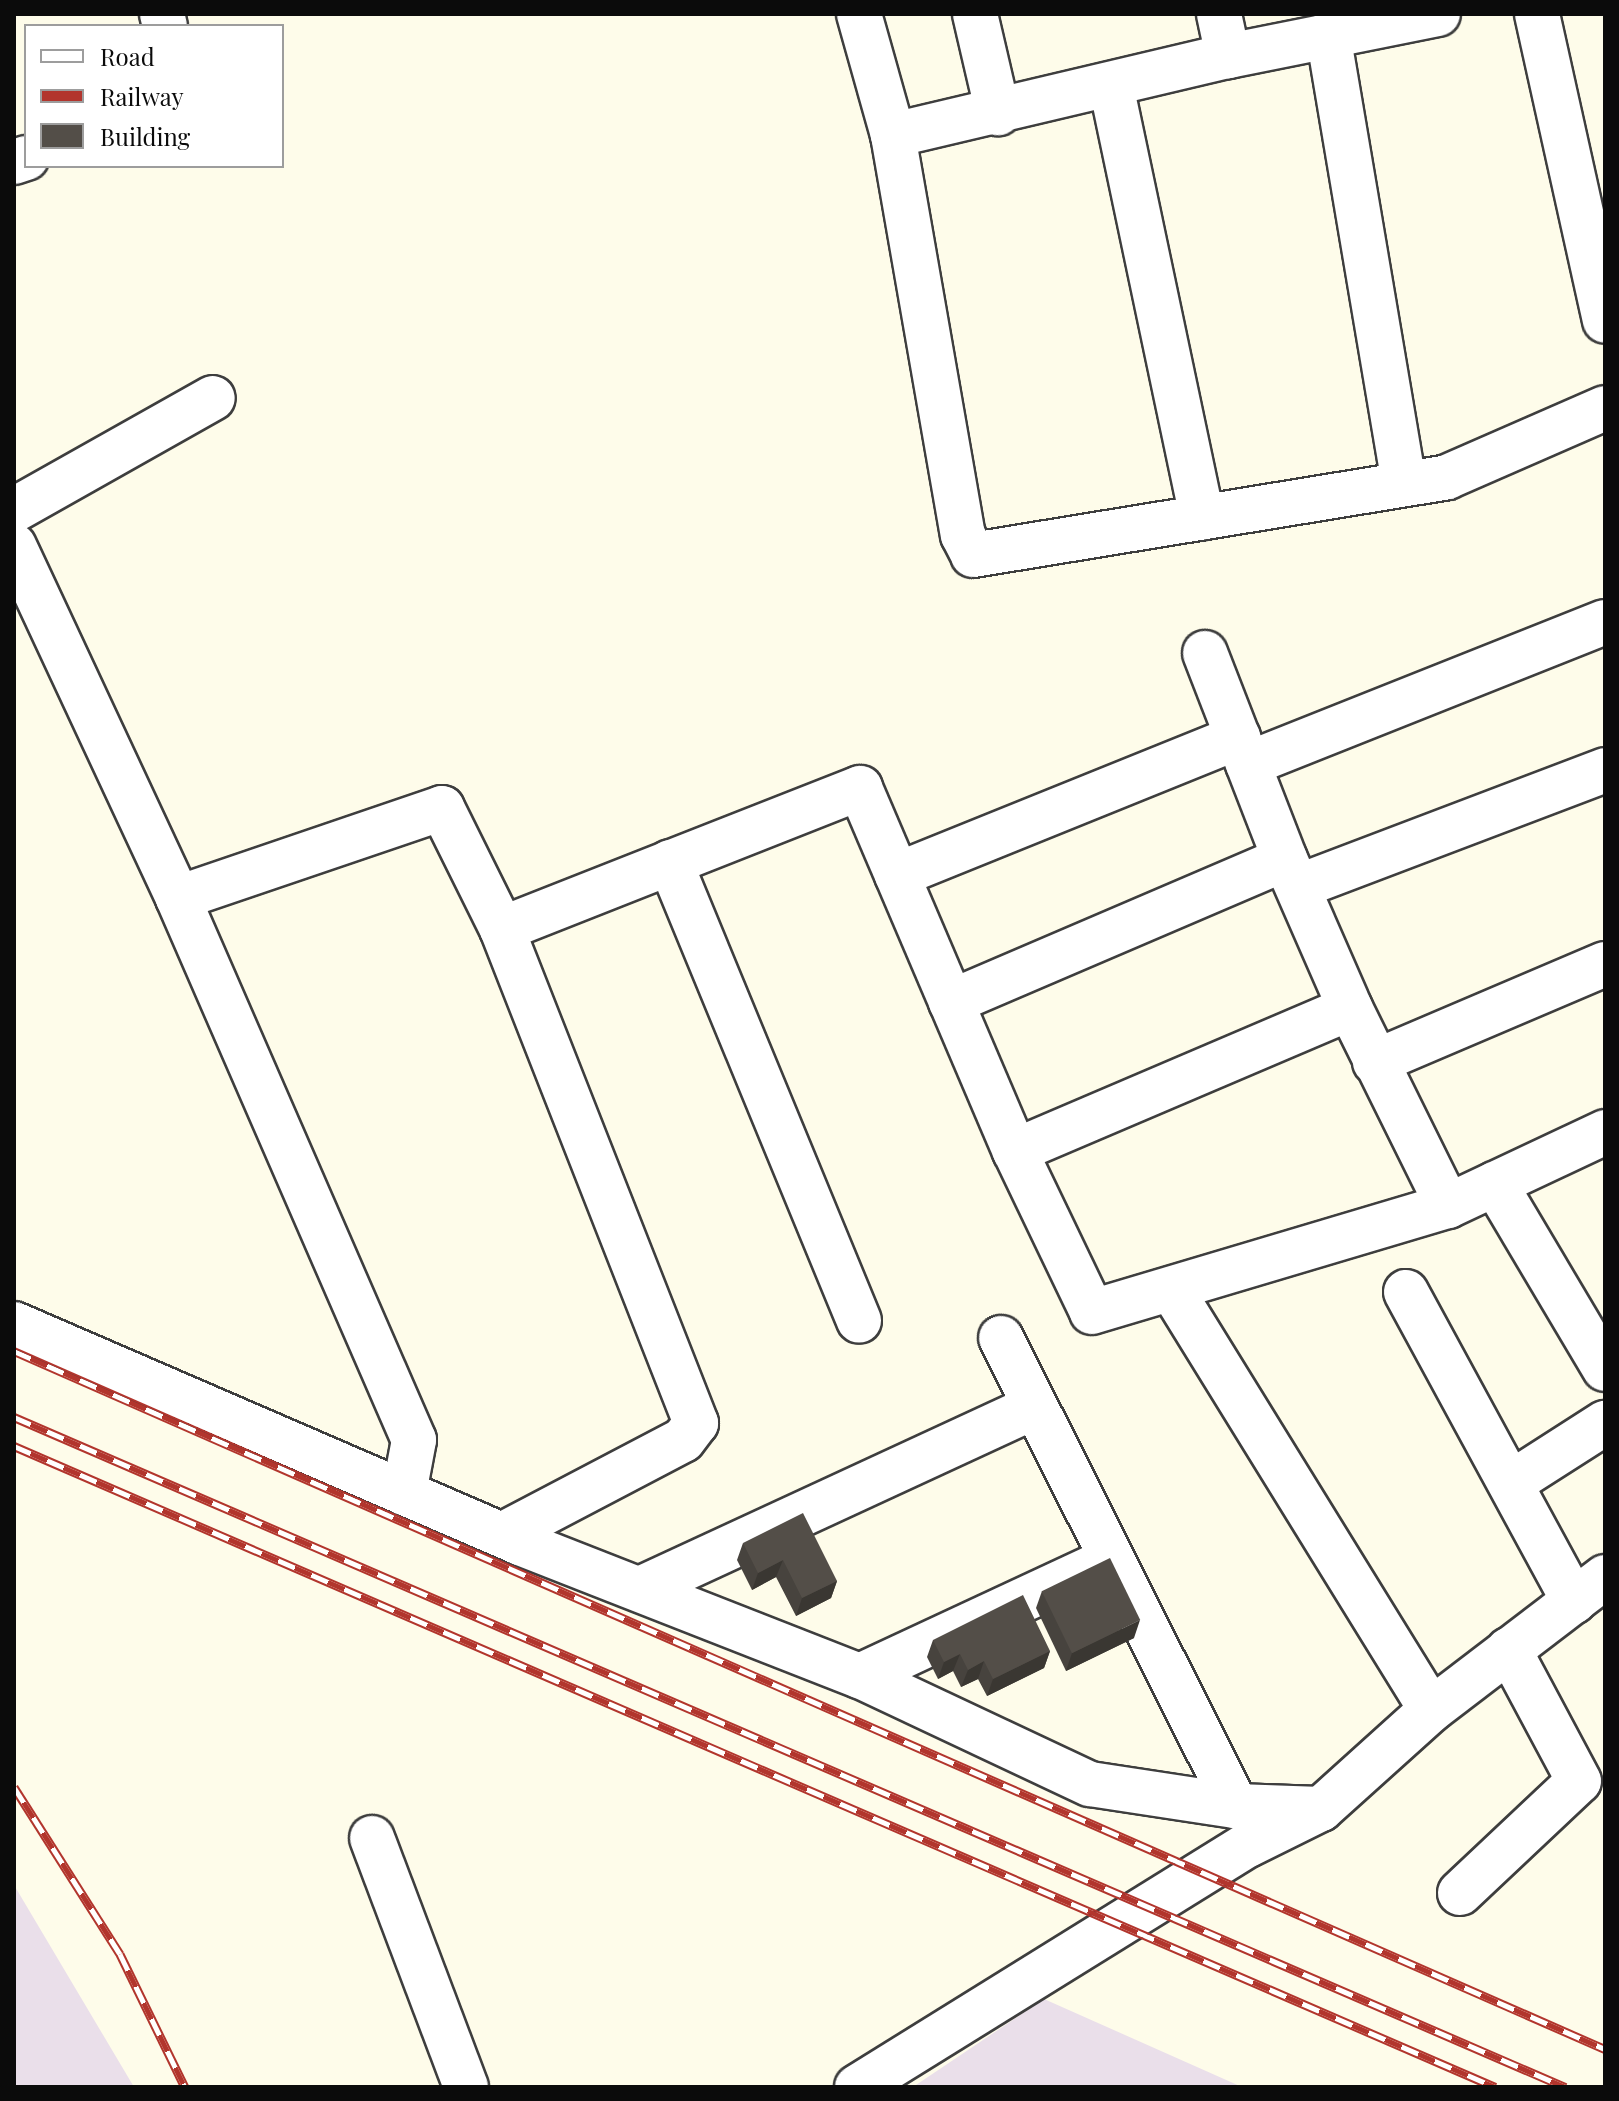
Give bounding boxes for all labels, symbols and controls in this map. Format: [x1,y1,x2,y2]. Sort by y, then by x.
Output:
legend [24,24,284,168]
text: Road [100,40,155,72]
text: Railway [100,80,184,112]
text: Building [100,120,190,152]

